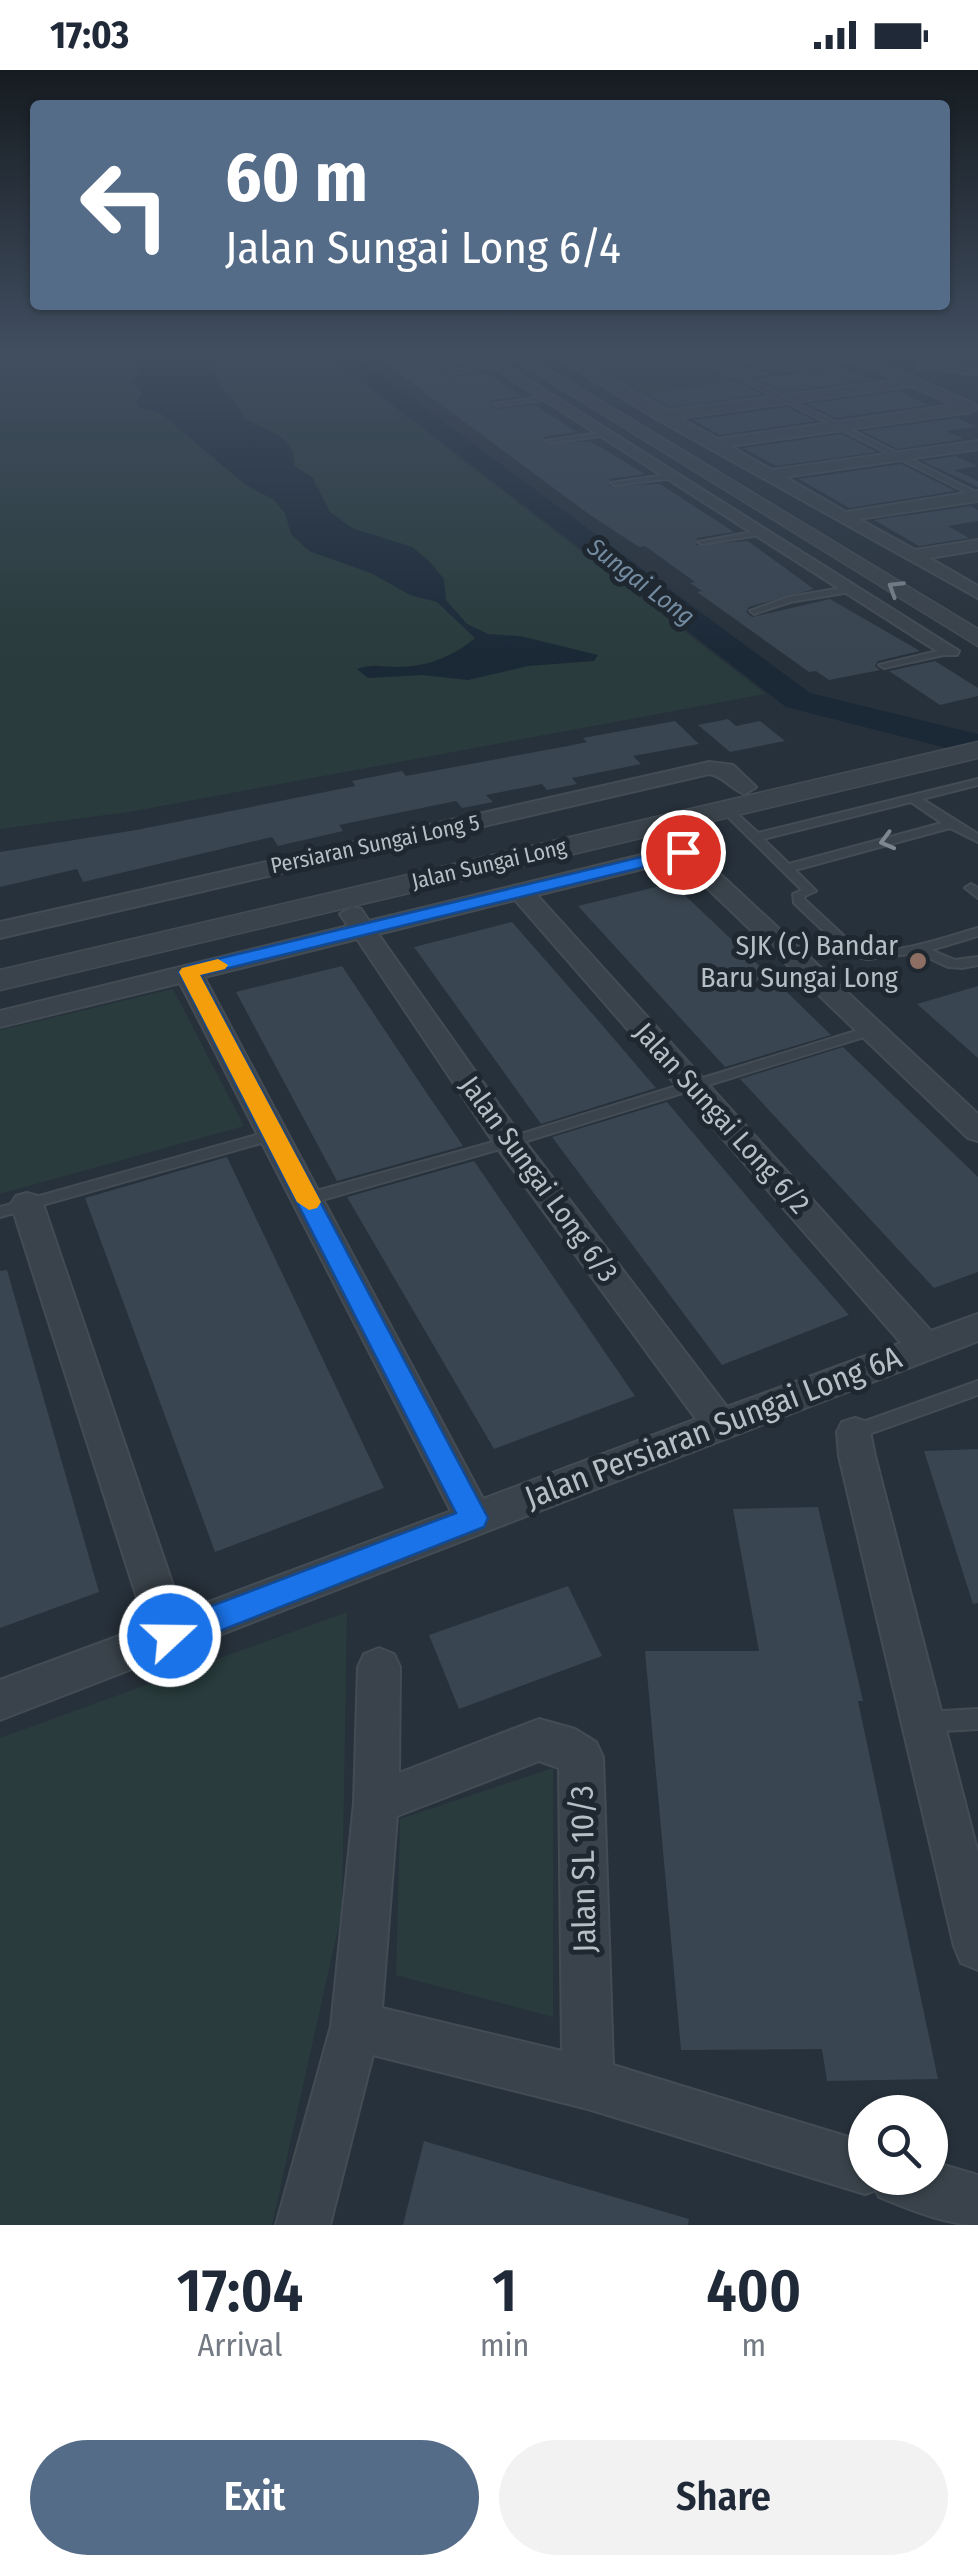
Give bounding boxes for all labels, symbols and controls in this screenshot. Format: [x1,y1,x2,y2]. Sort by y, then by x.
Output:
text: 17:03 [50,12,129,58]
text: 60 m [225,136,368,220]
icon: left [60,140,190,270]
text: Jalan Sungai Long 6/4 [225,221,621,275]
water label: Sungai Long [581,531,700,632]
one-way arrow [888,581,906,600]
street label: Persiaran Sungai Long 5 [268,809,482,879]
pin [641,810,726,895]
icon: arrive [656,825,711,880]
one-way arrow [879,830,896,851]
street label: Jalan Sungai Long [409,833,570,895]
place label: SJK (C) Bandar Baru Sungai Long [700,929,899,994]
marker: SJK (C) Bandar Baru Sungai Long [907,950,929,972]
street label: Jalan Sungai Long 6/2 [628,1016,816,1220]
street label: Jalan Sungai Long 6/3 [453,1070,625,1288]
street label: Jalan Persiaran Sungai Long 6A [519,1338,907,1516]
position arrow [118,1584,222,1688]
street label: Jalan SL 10/3 [563,1785,603,1953]
map controls [848,2095,948,2195]
button: search [848,2095,948,2195]
text: 17:04 [177,2255,303,2327]
text: 1 [492,2255,517,2327]
text: 400 [706,2255,801,2327]
text: Arrival [198,2326,282,2364]
text: min [480,2326,529,2364]
text: m [741,2326,766,2364]
button: Exit [30,2440,479,2555]
button: Share [499,2440,948,2555]

